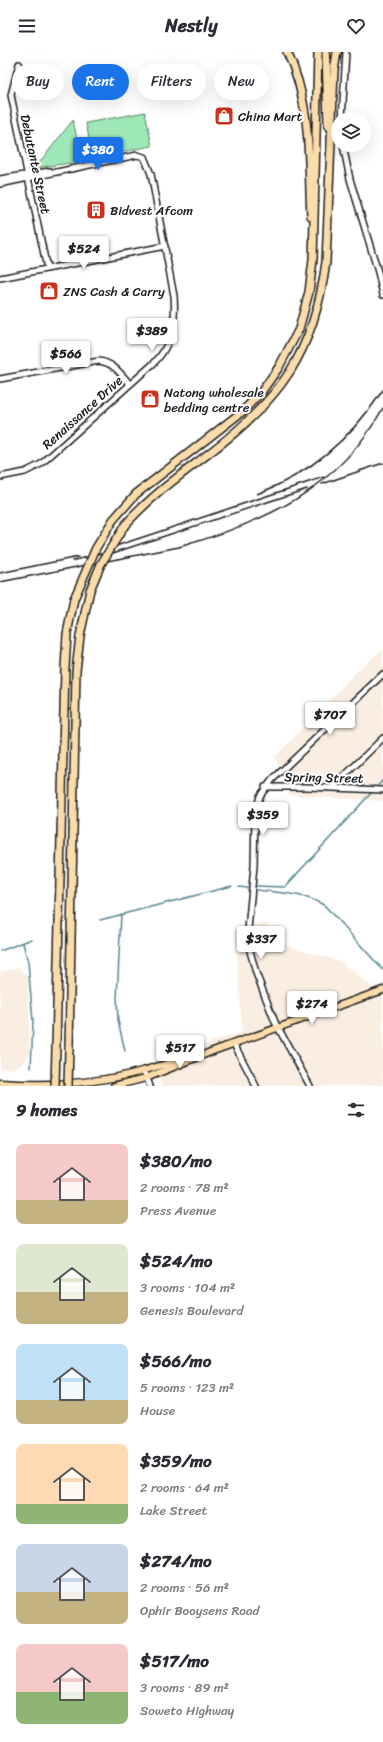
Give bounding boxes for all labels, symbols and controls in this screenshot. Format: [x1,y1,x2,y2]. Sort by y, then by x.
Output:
text: Nestly [165,10,218,42]
icon: menu [16,15,38,37]
icon: heart [345,15,367,37]
chip: Buy [12,64,64,100]
chip: Rent [72,64,129,100]
chip: Filters [137,64,206,100]
chip: New [214,64,269,100]
shop icon: China Mart [213,105,235,127]
place label: China Mart [238,105,302,128]
street label: Debutante Street [14,112,57,216]
map controls [331,112,371,152]
button: layers [331,112,371,152]
pin: $380 [74,137,122,171]
text: $380 [82,138,114,161]
building icon: Bidvest Afcom [85,199,107,221]
place label: Bidvest Afcom [110,199,193,222]
pin: $524 [60,236,108,270]
text: $524 [68,237,100,260]
shop icon: ZNS Cash & Carry [38,280,60,302]
place label: ZNS Cash & Carry [63,280,165,303]
pin: $389 [128,318,176,352]
text: $389 [136,319,168,342]
pin: $566 [42,341,90,375]
text: $566 [50,342,82,365]
street label: Renaissance Drive [37,369,128,455]
place label: Natong wholesale bedding centre [164,381,264,419]
shop icon: Natong wholesale bedding centre [139,388,161,410]
pin: $707 [306,702,354,736]
text: $707 [314,703,346,726]
street label: Spring Street [284,765,364,790]
pin: $359 [239,802,287,836]
text: $359 [247,803,279,826]
pin: $337 [237,926,285,960]
text: $337 [246,927,276,950]
pin: $274 [288,991,336,1025]
text: $274 [296,992,328,1015]
pin: $517 [156,1035,204,1069]
text: $517 [165,1036,195,1059]
text: 9 homes [16,1095,77,1125]
icon: filters [345,1099,367,1121]
text: $380/mo [140,1146,212,1176]
icon: home [48,1160,96,1208]
text: 2 rooms · 78 m² [140,1176,229,1199]
text: Press Avenue [140,1199,217,1222]
text: $524/mo [140,1246,212,1276]
icon: home [48,1260,96,1308]
text: 3 rooms · 104 m² [140,1276,235,1299]
text: Genesis Boulevard [140,1299,243,1322]
text: $566/mo [140,1346,211,1376]
icon: home [48,1360,96,1408]
text: 5 rooms · 123 m² [140,1376,234,1399]
text: House [140,1399,175,1422]
text: $359/mo [140,1446,212,1476]
icon: home [48,1460,96,1508]
text: 2 rooms · 64 m² [140,1476,229,1499]
text: Lake Street [140,1499,207,1522]
text: $274/mo [140,1546,212,1576]
icon: home [48,1560,96,1608]
text: 2 rooms · 56 m² [140,1576,229,1599]
text: Ophir Booysens Road [140,1599,259,1622]
text: $517/mo [140,1646,209,1676]
icon: home [48,1660,96,1708]
text: 3 rooms · 89 m² [140,1676,229,1699]
text: Soweto Highway [140,1699,234,1722]

